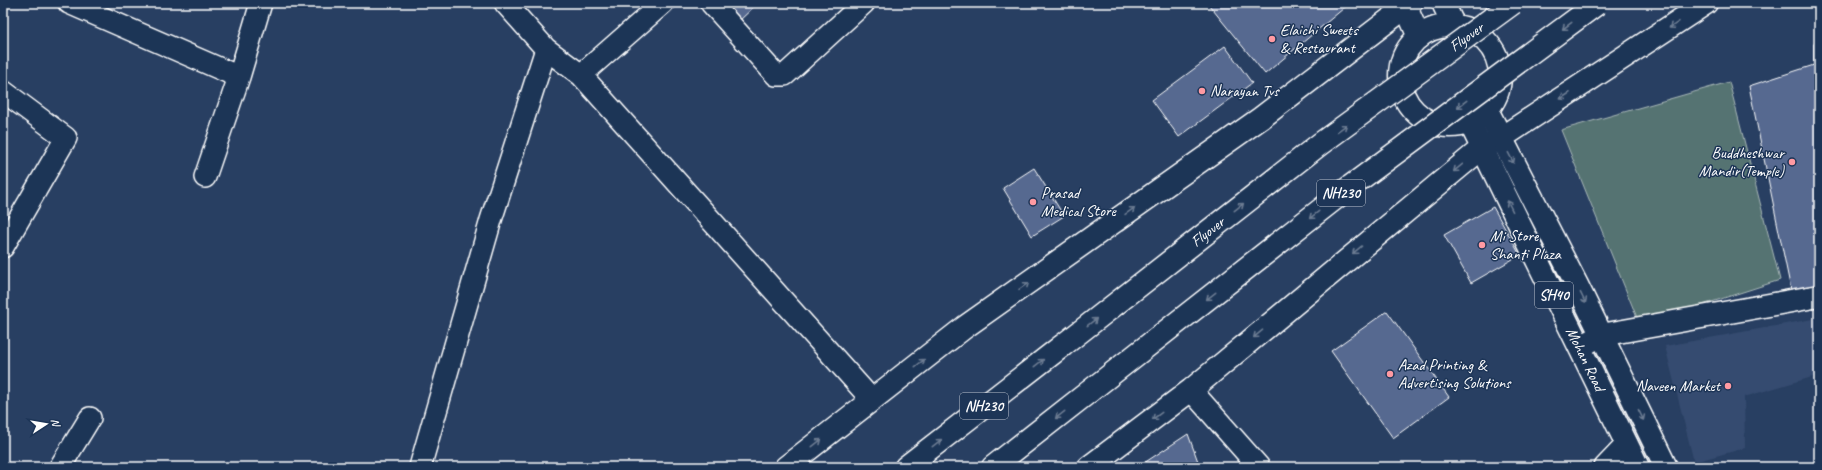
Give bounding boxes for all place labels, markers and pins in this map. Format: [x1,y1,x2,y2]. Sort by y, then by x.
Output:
place label: Elaichi Sweets & Restaurant [1280,20,1359,58]
marker: Elaichi Sweets & Restaurant [1267,34,1277,44]
place label: Narayan Tvs [1210,81,1280,101]
marker: Narayan Tvs [1197,86,1207,96]
place label: Buddheshwar Mandir(Temple) [1699,143,1786,181]
marker: Buddheshwar Mandir(Temple) [1787,157,1797,167]
place label: Prasad Medical Store [1041,183,1118,221]
marker: Prasad Medical Store [1028,197,1038,207]
place label: Mi Store Shanti Plaza [1490,226,1562,264]
marker: Mi Store Shanti Plaza [1477,240,1487,250]
place label: Azad Printing & Advertising Solutions [1398,355,1512,393]
marker: Azad Printing & Advertising Solutions [1385,369,1395,379]
place label: Naveen Market [1636,376,1722,396]
marker: Naveen Market [1723,381,1733,391]

